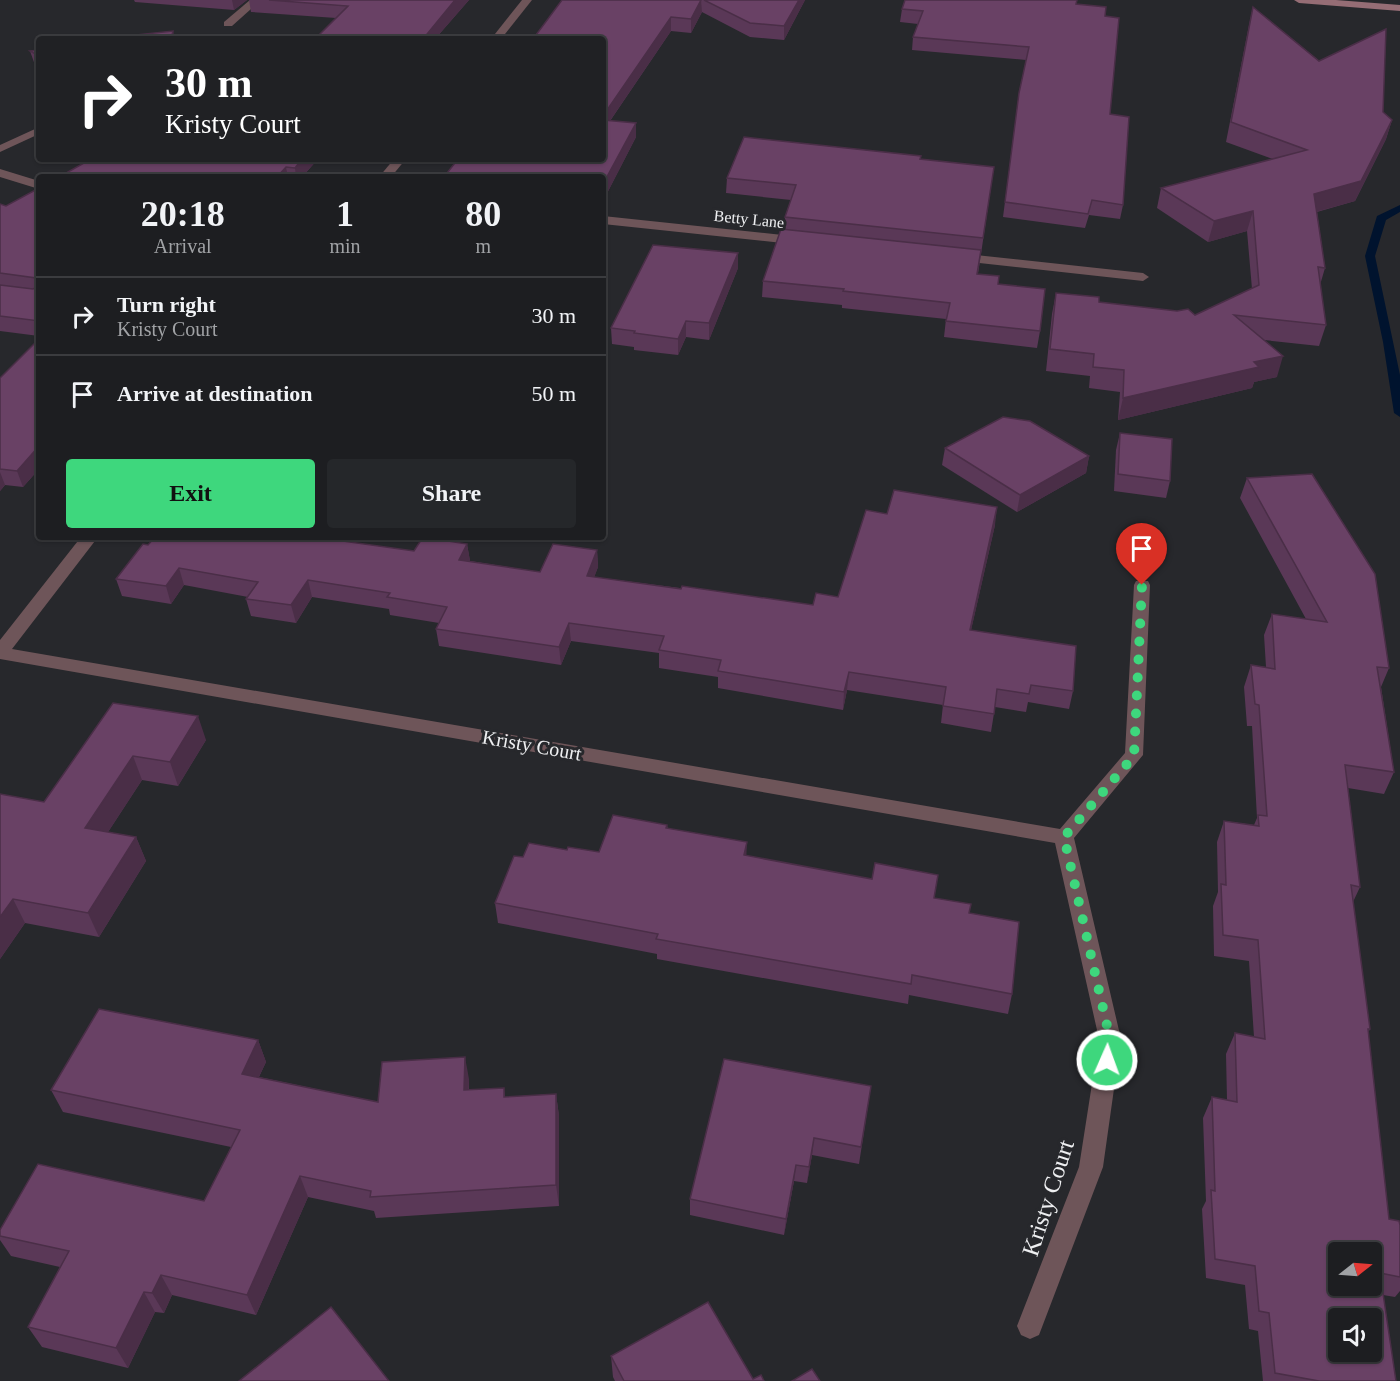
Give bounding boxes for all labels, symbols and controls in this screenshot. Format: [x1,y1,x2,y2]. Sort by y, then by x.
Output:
icon: right [66,60,144,138]
text: 30 m [165,60,253,106]
text: Kristy Court [165,109,301,139]
text: 20:18 [141,194,225,234]
text: 1 [336,194,354,234]
text: 80 [465,194,501,234]
street label: Betty Lane [713,207,785,232]
text: Arrival [154,235,212,257]
text: min [329,235,361,257]
text: m [476,235,491,257]
text: Turn right [117,292,216,317]
icon: right [66,300,99,333]
text: 30 m [531,303,576,328]
text: Kristy Court [117,318,218,340]
icon: arrive [66,378,99,411]
text: Arrive at destination [117,381,313,406]
text: 50 m [531,381,576,406]
button: Exit [66,459,315,528]
button: Share [327,459,576,528]
pin [1116,523,1167,585]
icon: arrive [1125,532,1158,565]
street label: Kristy Court [480,725,584,766]
position arrow [1075,1028,1139,1092]
street label: Kristy Court [1017,1136,1079,1259]
north arrow [1328,1242,1382,1296]
map controls [1328,1242,1382,1362]
button: sound [1328,1308,1382,1362]

